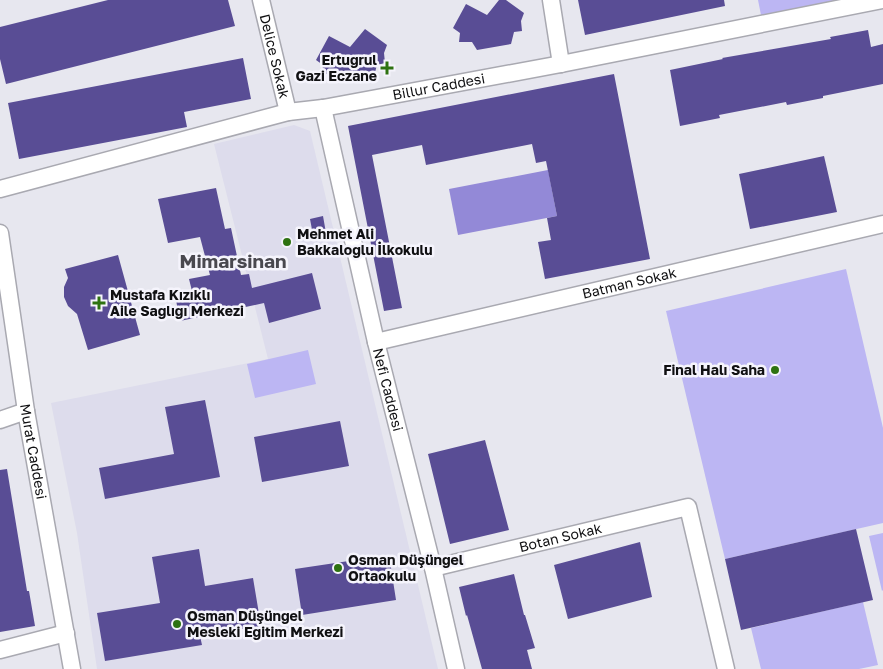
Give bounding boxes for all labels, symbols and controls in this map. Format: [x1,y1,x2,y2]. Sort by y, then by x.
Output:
street label: Delice Sokak [257,12,293,100]
place label: Ertuğrul Gazi Eczane [295,51,377,84]
marker: Ertuğrul Gazi Eczane [381,62,393,74]
street label: Billur Caddesi [391,69,486,103]
place label: Mehmet Ali Bakkaloğlu İlkokulu [297,225,433,258]
marker: Mehmet Ali Bakkaloğlu İlkokulu [281,236,293,248]
district label: Mimarsinan [179,249,287,272]
street label: Batman Sokak [580,263,678,302]
place label: Mustafa Kızıklı Aile Sağlığı Merkezi [110,286,244,319]
marker: Mustafa Kızıklı Aile Sağlığı Merkezi [92,296,106,310]
street label: Nefi Caddesi [370,346,407,433]
place label: Final Halı Saha [663,361,765,378]
marker: Final Halı Saha [769,364,781,376]
street label: Murat Caddesi [17,403,51,501]
street label: Botan Sokak [517,519,603,555]
place label: Osman Düşüngel Ortaokulu [348,551,464,584]
marker: Osman Düşüngel Ortaokulu [332,562,344,574]
place label: Osman Düşüngel Mesleki Eğitim Merkezi [187,607,344,640]
marker: Osman Düşüngel Mesleki Eğitim Merkezi [171,618,183,630]

